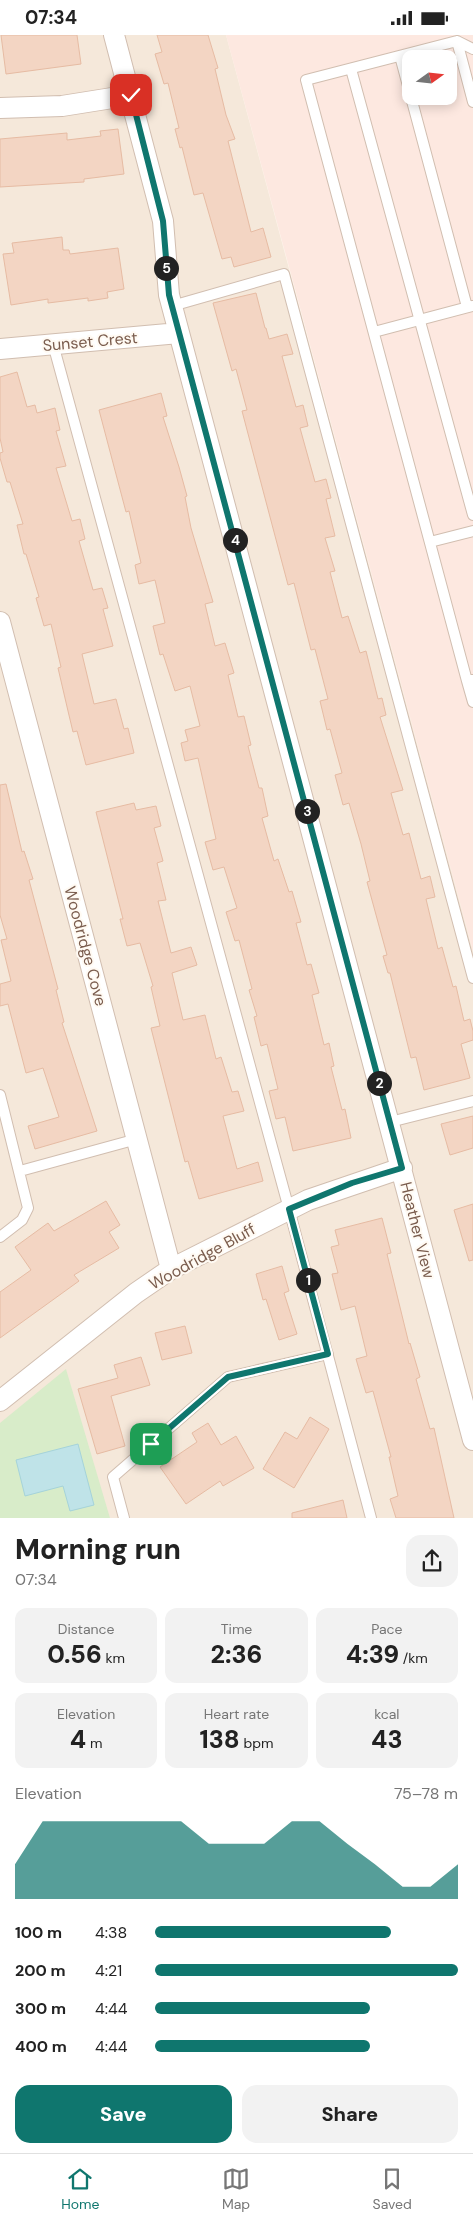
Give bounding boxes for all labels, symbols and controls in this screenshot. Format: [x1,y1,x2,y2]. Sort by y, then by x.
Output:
text: 07:34 [25,5,77,30]
north arrow [402,50,458,105]
map controls [402,50,457,105]
pin [110,74,152,116]
icon: check [117,81,145,109]
pin: 5 [154,255,178,281]
text: 5 [162,259,171,277]
street label: Sunset Crest [42,327,138,356]
pin: 4 [222,527,248,553]
text: 4 [231,531,240,549]
pin: 3 [294,799,320,823]
text: 3 [303,802,312,820]
street label: Woodridge Cove [59,884,112,1008]
pin: 2 [366,1071,392,1095]
text: 2 [375,1074,384,1092]
street label: Heather View [395,1180,440,1281]
street label: Woodridge Bluff [145,1218,259,1294]
pin: 1 [296,1267,320,1293]
text: 1 [306,1271,311,1289]
pin [130,1423,172,1465]
icon: arrive [137,1430,165,1458]
text: Morning run [15,1531,181,1568]
button: share [406,1535,458,1587]
text: 07:34 [15,1569,57,1590]
text: Distance [58,1620,115,1638]
text: Time [221,1620,252,1638]
text: Pace [371,1620,403,1638]
text: 0.56 [47,1638,102,1671]
text: 2:36 [211,1638,262,1671]
text: 4:39 [346,1638,399,1671]
text: km [102,1649,125,1667]
text: /km [399,1649,428,1667]
text: Elevation [57,1705,115,1723]
text: Heart rate [204,1705,269,1723]
text: kcal [374,1705,399,1723]
text: 4 [70,1723,86,1756]
text: 138 [200,1723,240,1756]
text: 43 [371,1723,403,1756]
text: m [86,1734,102,1752]
text: bpm [240,1734,273,1752]
text: Elevation [15,1783,82,1804]
text: 75–78 m [394,1783,458,1804]
text: 100 m [15,1922,62,1943]
text: 4:38 [95,1922,127,1943]
text: 200 m [15,1960,66,1981]
text: 4:21 [95,1960,122,1981]
text: 300 m [15,1998,66,2019]
text: 4:44 [95,1998,127,2019]
text: 400 m [15,2036,67,2057]
text: 4:44 [95,2036,127,2057]
button: Save [15,2085,232,2143]
button: Share [242,2085,458,2143]
tab: Home [61,2165,99,2213]
tab: Map [222,2165,250,2213]
tab: Saved [373,2165,412,2213]

